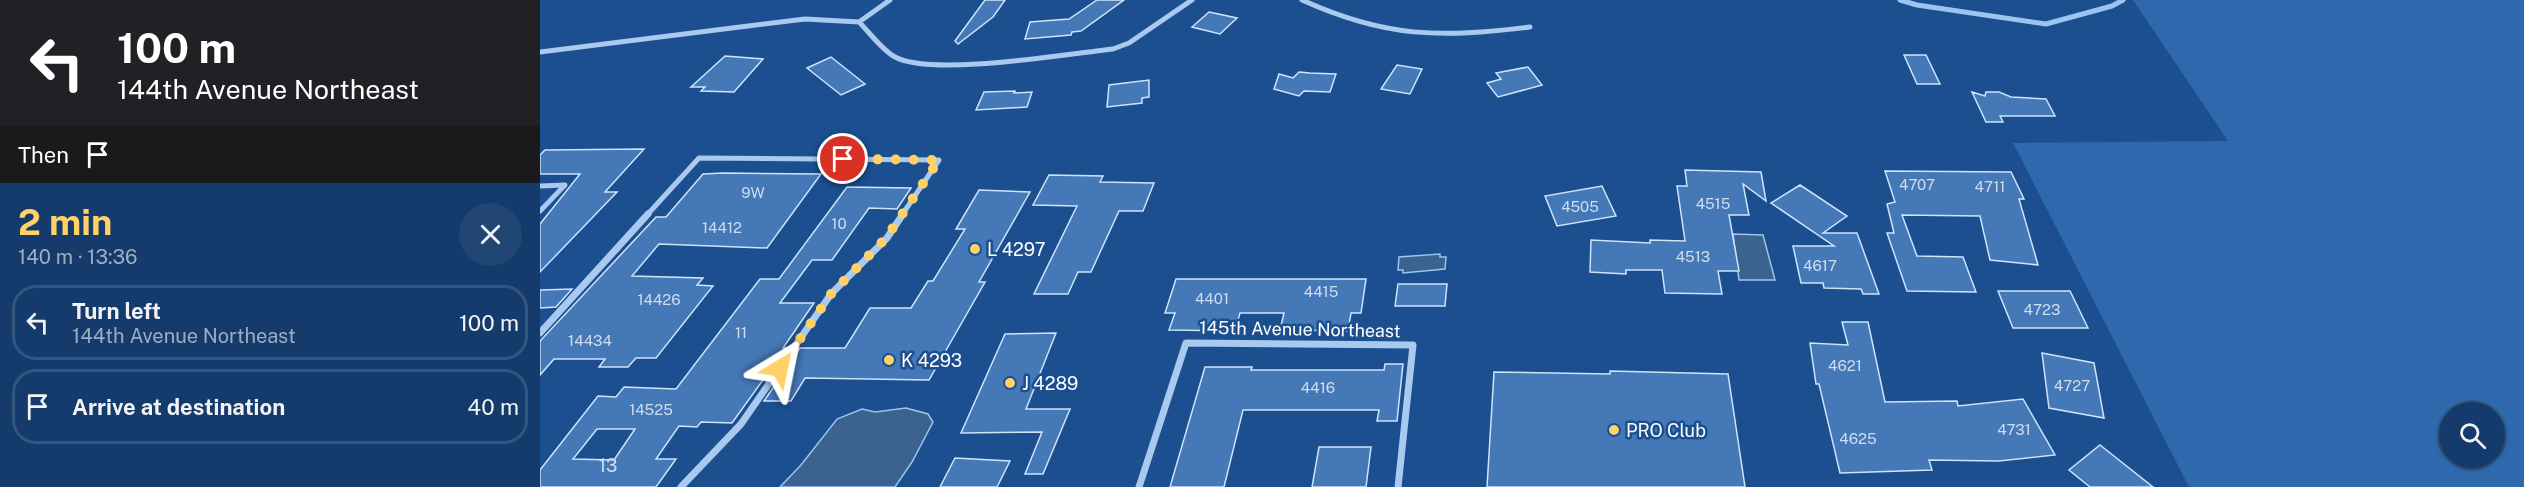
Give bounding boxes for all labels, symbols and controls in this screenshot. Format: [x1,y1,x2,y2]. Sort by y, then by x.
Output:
text: 100 m [117,23,236,72]
icon: left [18,24,96,102]
text: 144th Avenue Northeast [117,73,419,105]
pin [817,133,868,184]
icon: arrive [81,138,114,171]
text: Then [18,142,69,168]
icon: arrive [826,142,859,175]
house number: 4707 [1899,176,1935,193]
house number: 4711 [1975,178,2005,195]
house number: 9W [741,184,765,201]
house number: 4515 [1696,195,1730,212]
house number: 4505 [1561,198,1599,215]
text: 2 min [18,201,112,243]
button: close [459,203,522,266]
house number: 10 [831,215,847,232]
house number: 14412 [702,219,742,236]
place label: L 4297 [987,239,1046,260]
marker: L 4297 [968,242,982,256]
text: 140 m · 13:36 [18,245,137,269]
house number: 4513 [1676,248,1710,265]
house number: 4617 [1803,257,1837,274]
house number: 4415 [1304,283,1338,300]
house number: 4401 [1195,290,1229,307]
house number: 14426 [637,291,681,308]
text: Turn left [72,298,161,324]
house number: 4723 [2024,301,2060,318]
icon: left [21,306,54,339]
text: 100 m [459,310,519,336]
street label: 145th Avenue Northeast [1199,317,1401,341]
text: 144th Avenue Northeast [72,324,296,348]
house number: 11 [735,324,747,341]
house number: 14434 [568,332,612,349]
position arrow [748,336,812,400]
place label: K 4293 [901,350,962,371]
marker: K 4293 [882,353,896,367]
house number: 4621 [1828,357,1862,374]
place label: J 4289 [1022,373,1078,394]
marker: J 4289 [1003,376,1017,390]
house number: 4727 [2054,377,2090,394]
house number: 4416 [1301,379,1335,396]
icon: arrive [21,390,54,423]
text: Arrive at destination [72,394,285,420]
text: 40 m [467,394,519,420]
house number: 14525 [629,401,673,418]
map controls [2439,402,2505,468]
button: search [2439,402,2505,468]
place label: PRO Club [1626,420,1706,441]
house number: 4731 [1997,421,2031,438]
marker: PRO Club [1607,423,1621,437]
house number: 4625 [1839,430,1877,447]
house number: 13 [599,455,617,476]

